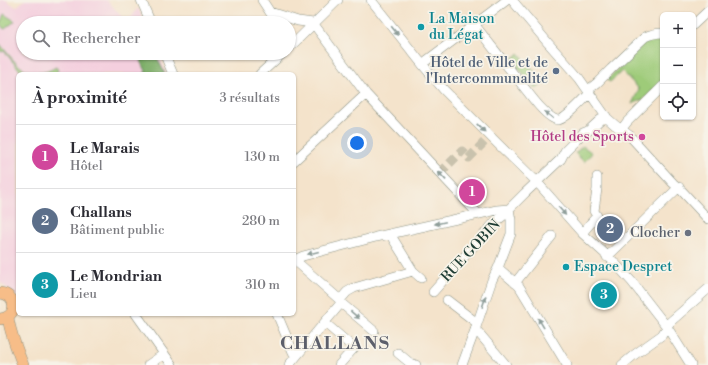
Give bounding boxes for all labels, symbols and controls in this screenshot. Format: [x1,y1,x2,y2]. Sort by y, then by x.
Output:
place label: La Maison du Légat [429,10,495,44]
map controls [660,12,696,120]
button: + [660,12,696,48]
search box [16,16,296,60]
marker: La Maison du Légat [416,22,426,32]
one-way arrow [391,25,399,36]
icon: search [30,27,52,49]
text: Rechercher [62,29,141,48]
button: − [660,48,696,84]
place label: Hôtel de Ville et de l'Intercommunalité [426,54,548,88]
marker: Hôtel de Ville et de l'Intercommunalité [551,66,561,76]
button: locate [660,84,696,120]
text: À proximité [32,87,127,109]
text: 3 résultats [219,90,280,106]
one-way arrow [544,111,555,119]
one-way arrow [476,123,486,132]
place label: Hôtel des Sports [531,128,634,146]
marker: Hôtel des Sports [637,132,647,142]
your location [347,133,367,153]
text: Le Marais [70,139,140,158]
text: 1 [42,149,48,165]
text: 130 m [245,149,280,165]
text: Hôtel [70,158,103,174]
one-way arrow [437,170,446,181]
pin: 1 [459,177,485,207]
text: Challans [70,203,132,222]
one-way arrow [557,205,566,216]
text: 2 [41,213,49,229]
text: 280 m [242,213,280,229]
pin: 2 [597,214,623,244]
street label: RUE GOBIN [437,216,505,286]
one-way arrow [434,220,446,226]
text: Bâtiment public [70,222,165,238]
place label: Clocher [630,224,680,242]
marker: Clocher [683,228,693,238]
one-way arrow [307,250,319,256]
place label: Espace Despret [574,258,672,276]
marker: Espace Despret [561,262,571,272]
text: Le Mondrian [70,267,162,286]
text: 3 [41,277,49,293]
text: 310 m [245,277,280,293]
pin: 3 [591,280,617,310]
text: Lieu [70,286,97,302]
one-way arrow [482,295,488,307]
one-way arrow [349,310,360,319]
one-way arrow [537,318,545,328]
district label: CHALLANS [280,332,390,355]

